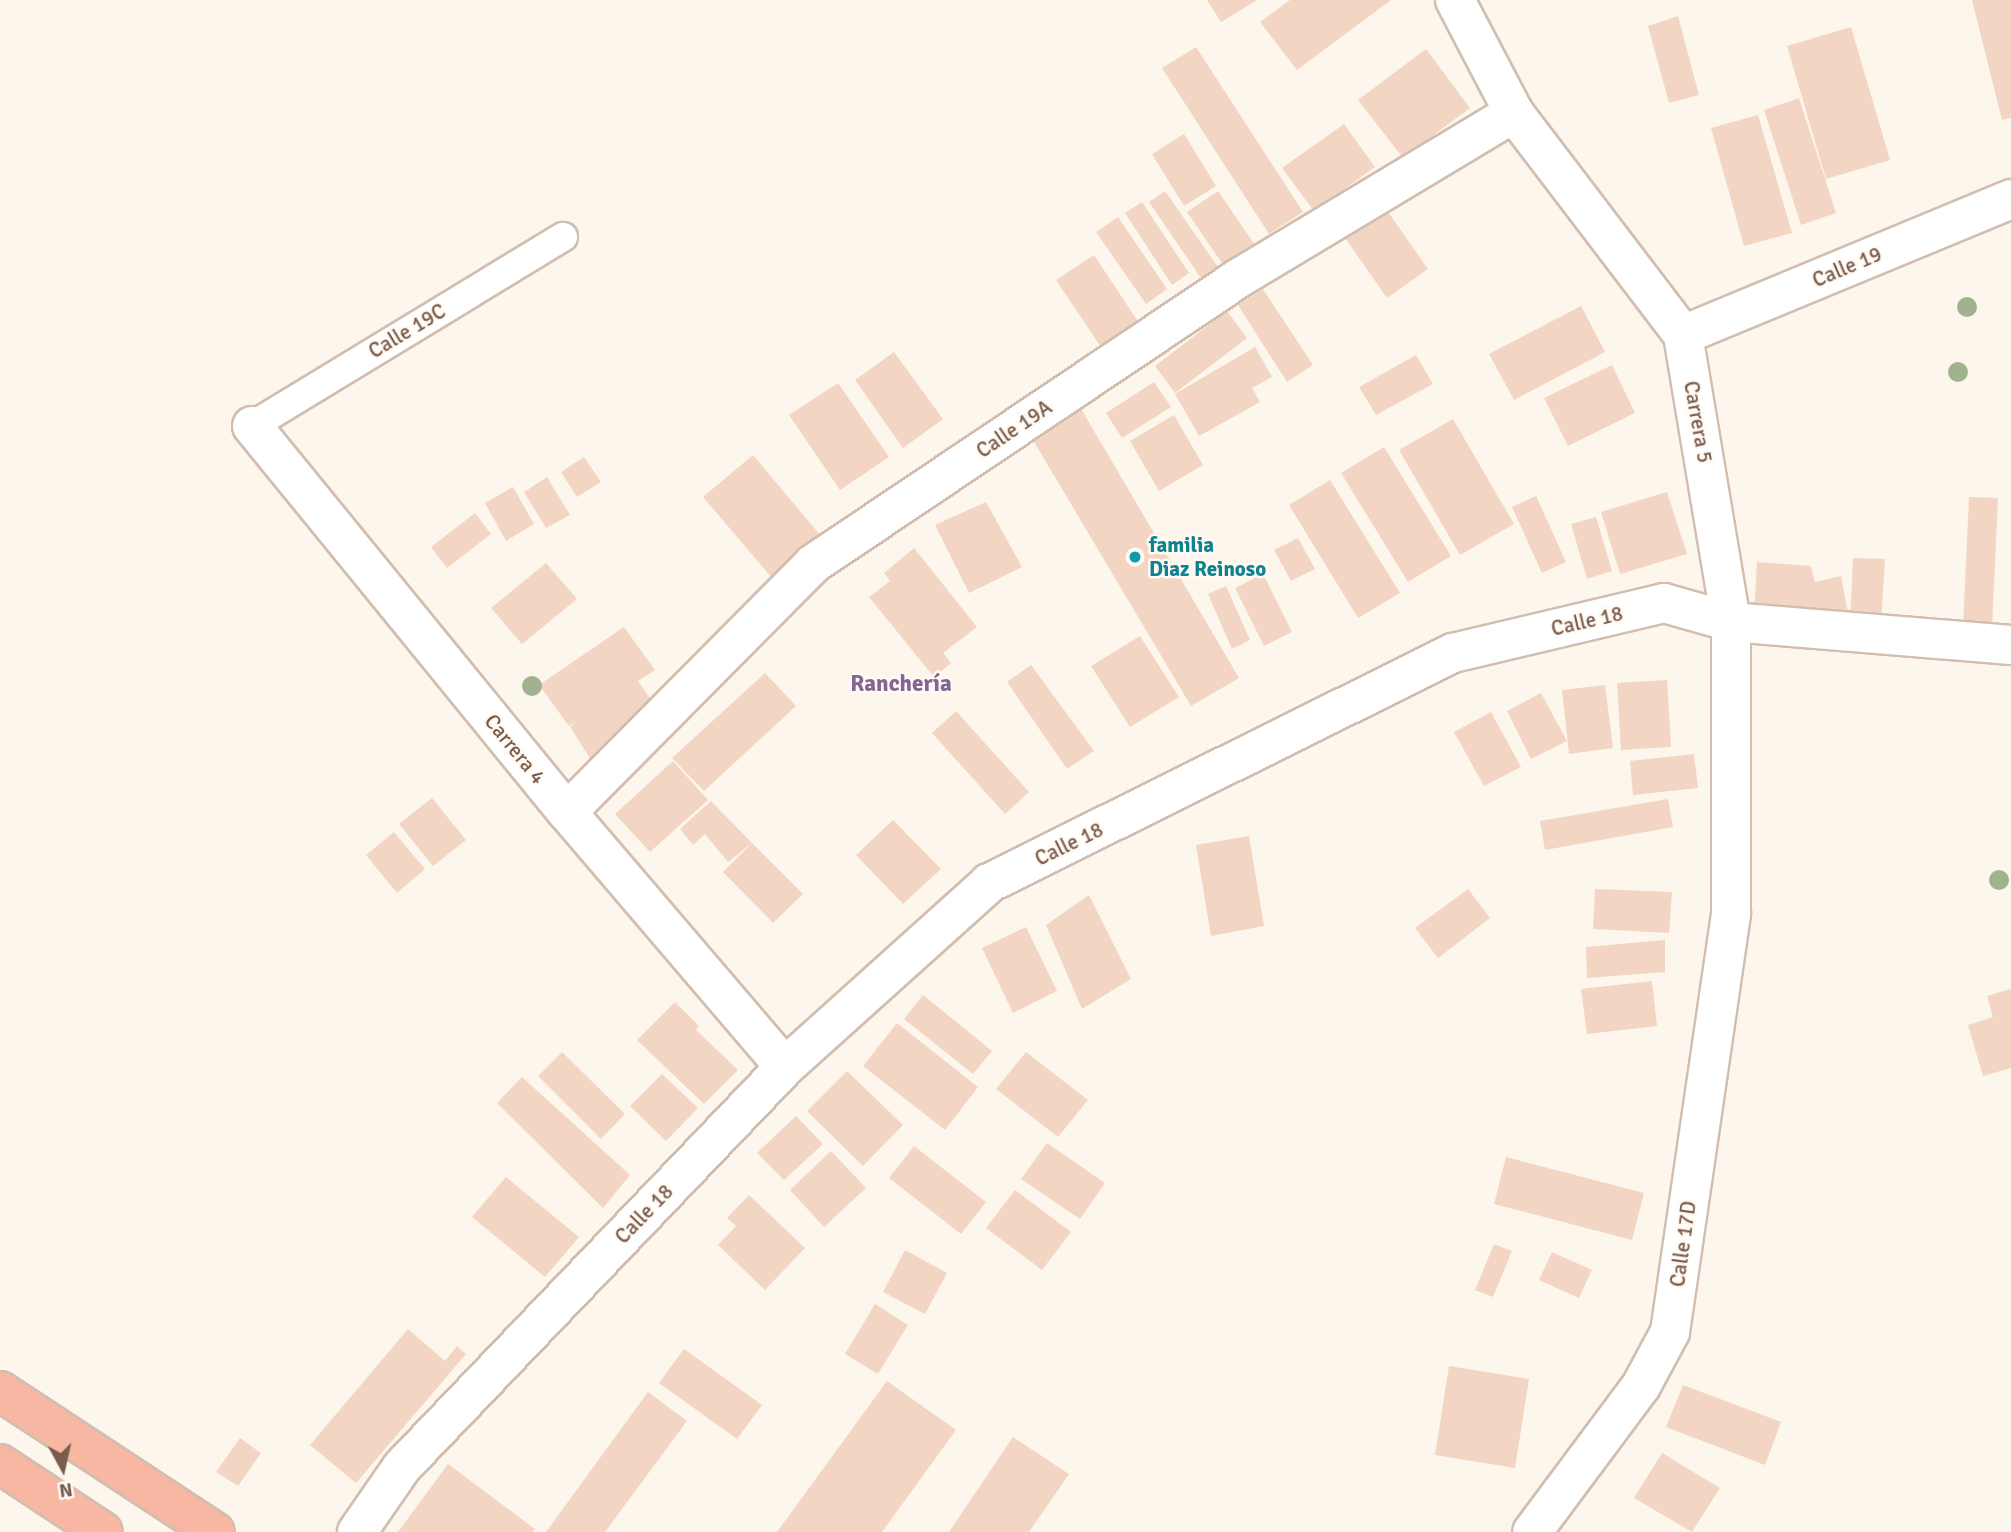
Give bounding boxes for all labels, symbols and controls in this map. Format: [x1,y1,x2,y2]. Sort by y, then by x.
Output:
street label: Calle 19 [1809,241,1885,293]
street label: Calle 19C [364,298,450,364]
street label: Carrera 5 [1678,379,1718,465]
street label: Calle 19A [971,395,1057,463]
place label: familia Diaz Reinoso [1149,532,1266,582]
marker: familia Diaz Reinoso [1127,549,1143,565]
street label: Calle 18 [1549,601,1625,641]
district label: Ranchería [850,670,952,698]
street label: Carrera 4 [479,709,551,789]
street label: Calle 18 [1031,817,1107,871]
street label: Calle 18 [610,1179,678,1249]
street label: Calle 17D [1665,1199,1701,1289]
north arrow [28,1434,98,1504]
text: N [58,1477,74,1503]

